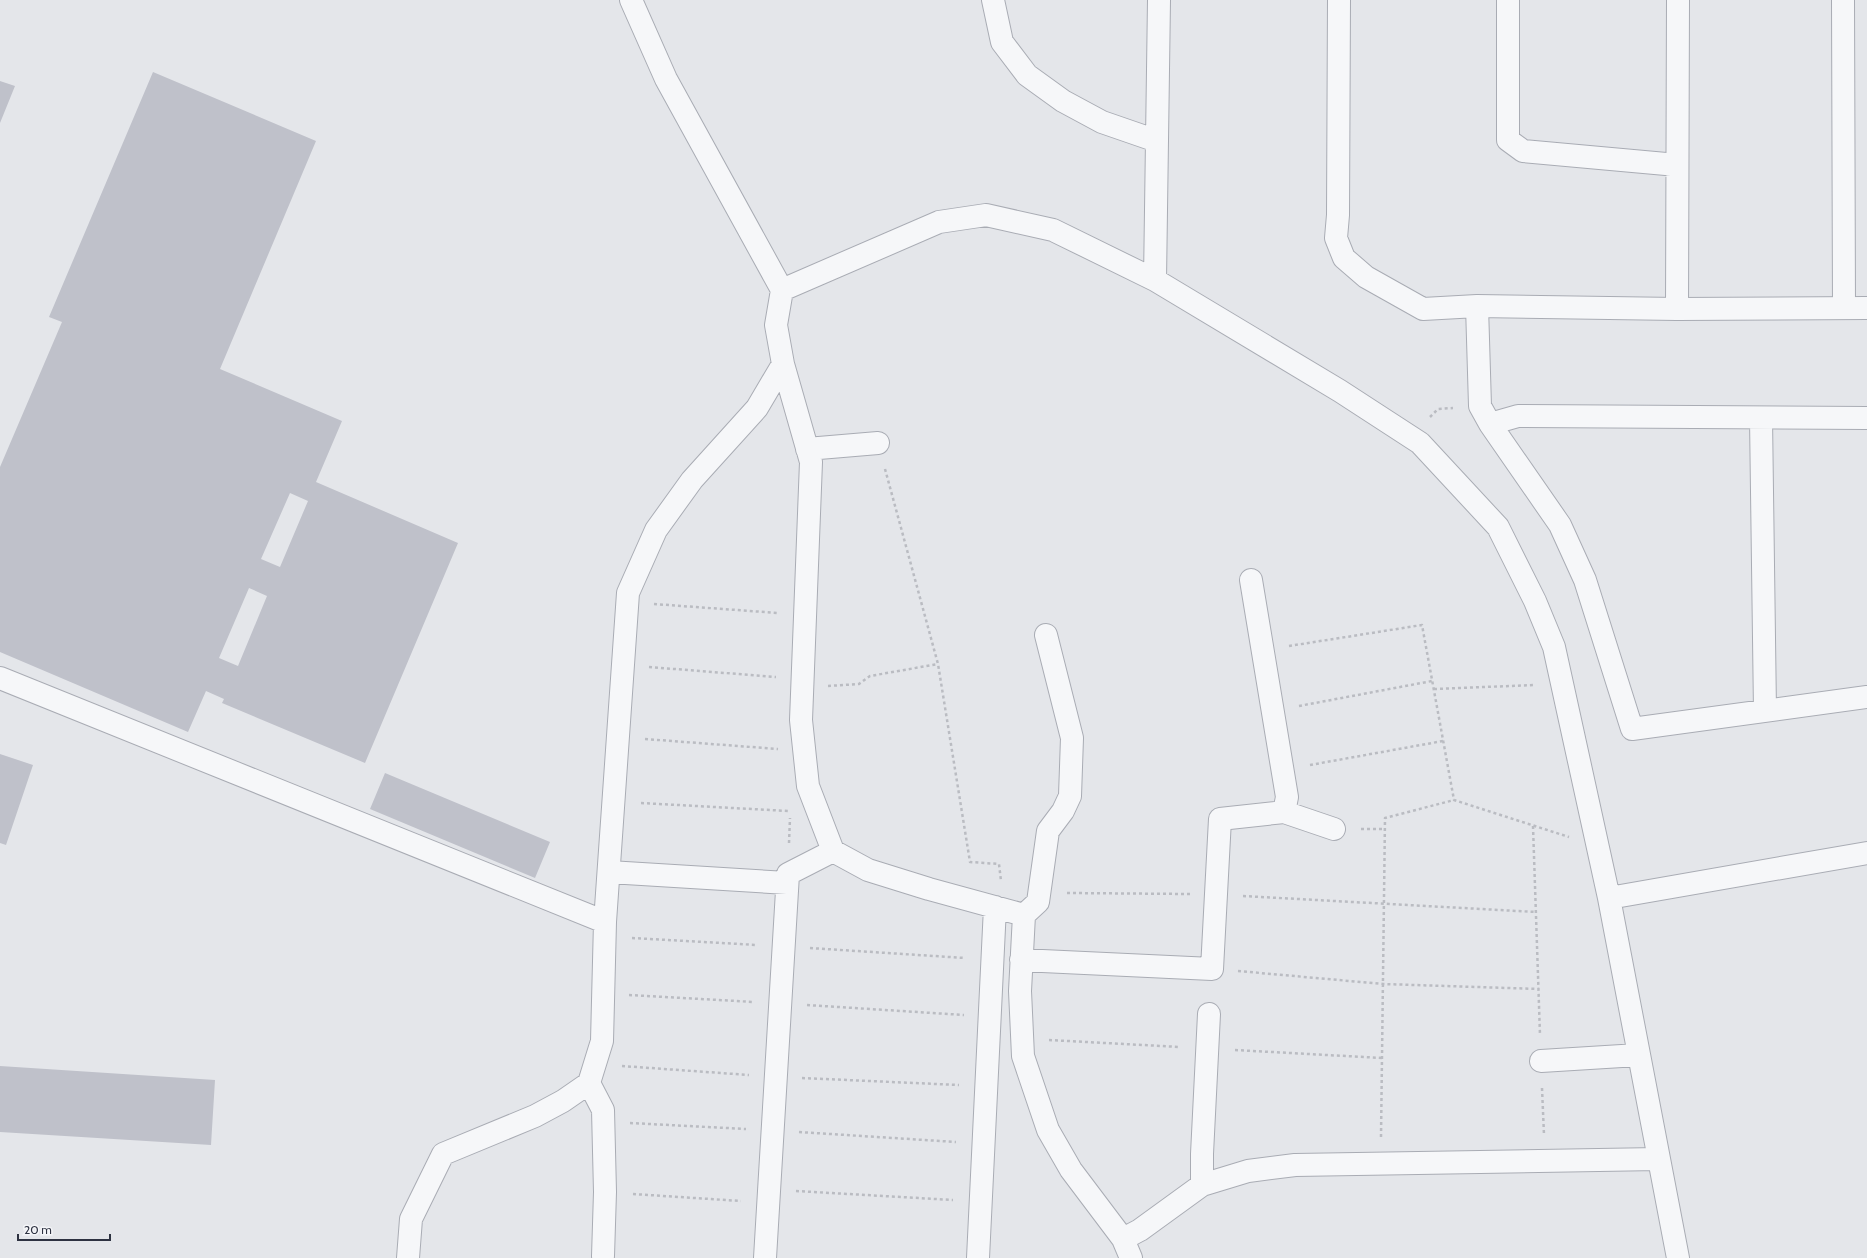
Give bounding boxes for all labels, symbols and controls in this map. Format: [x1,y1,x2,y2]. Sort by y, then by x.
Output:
scale bar [18,1216,110,1242]
text: 20 m [24,1222,52,1237]

